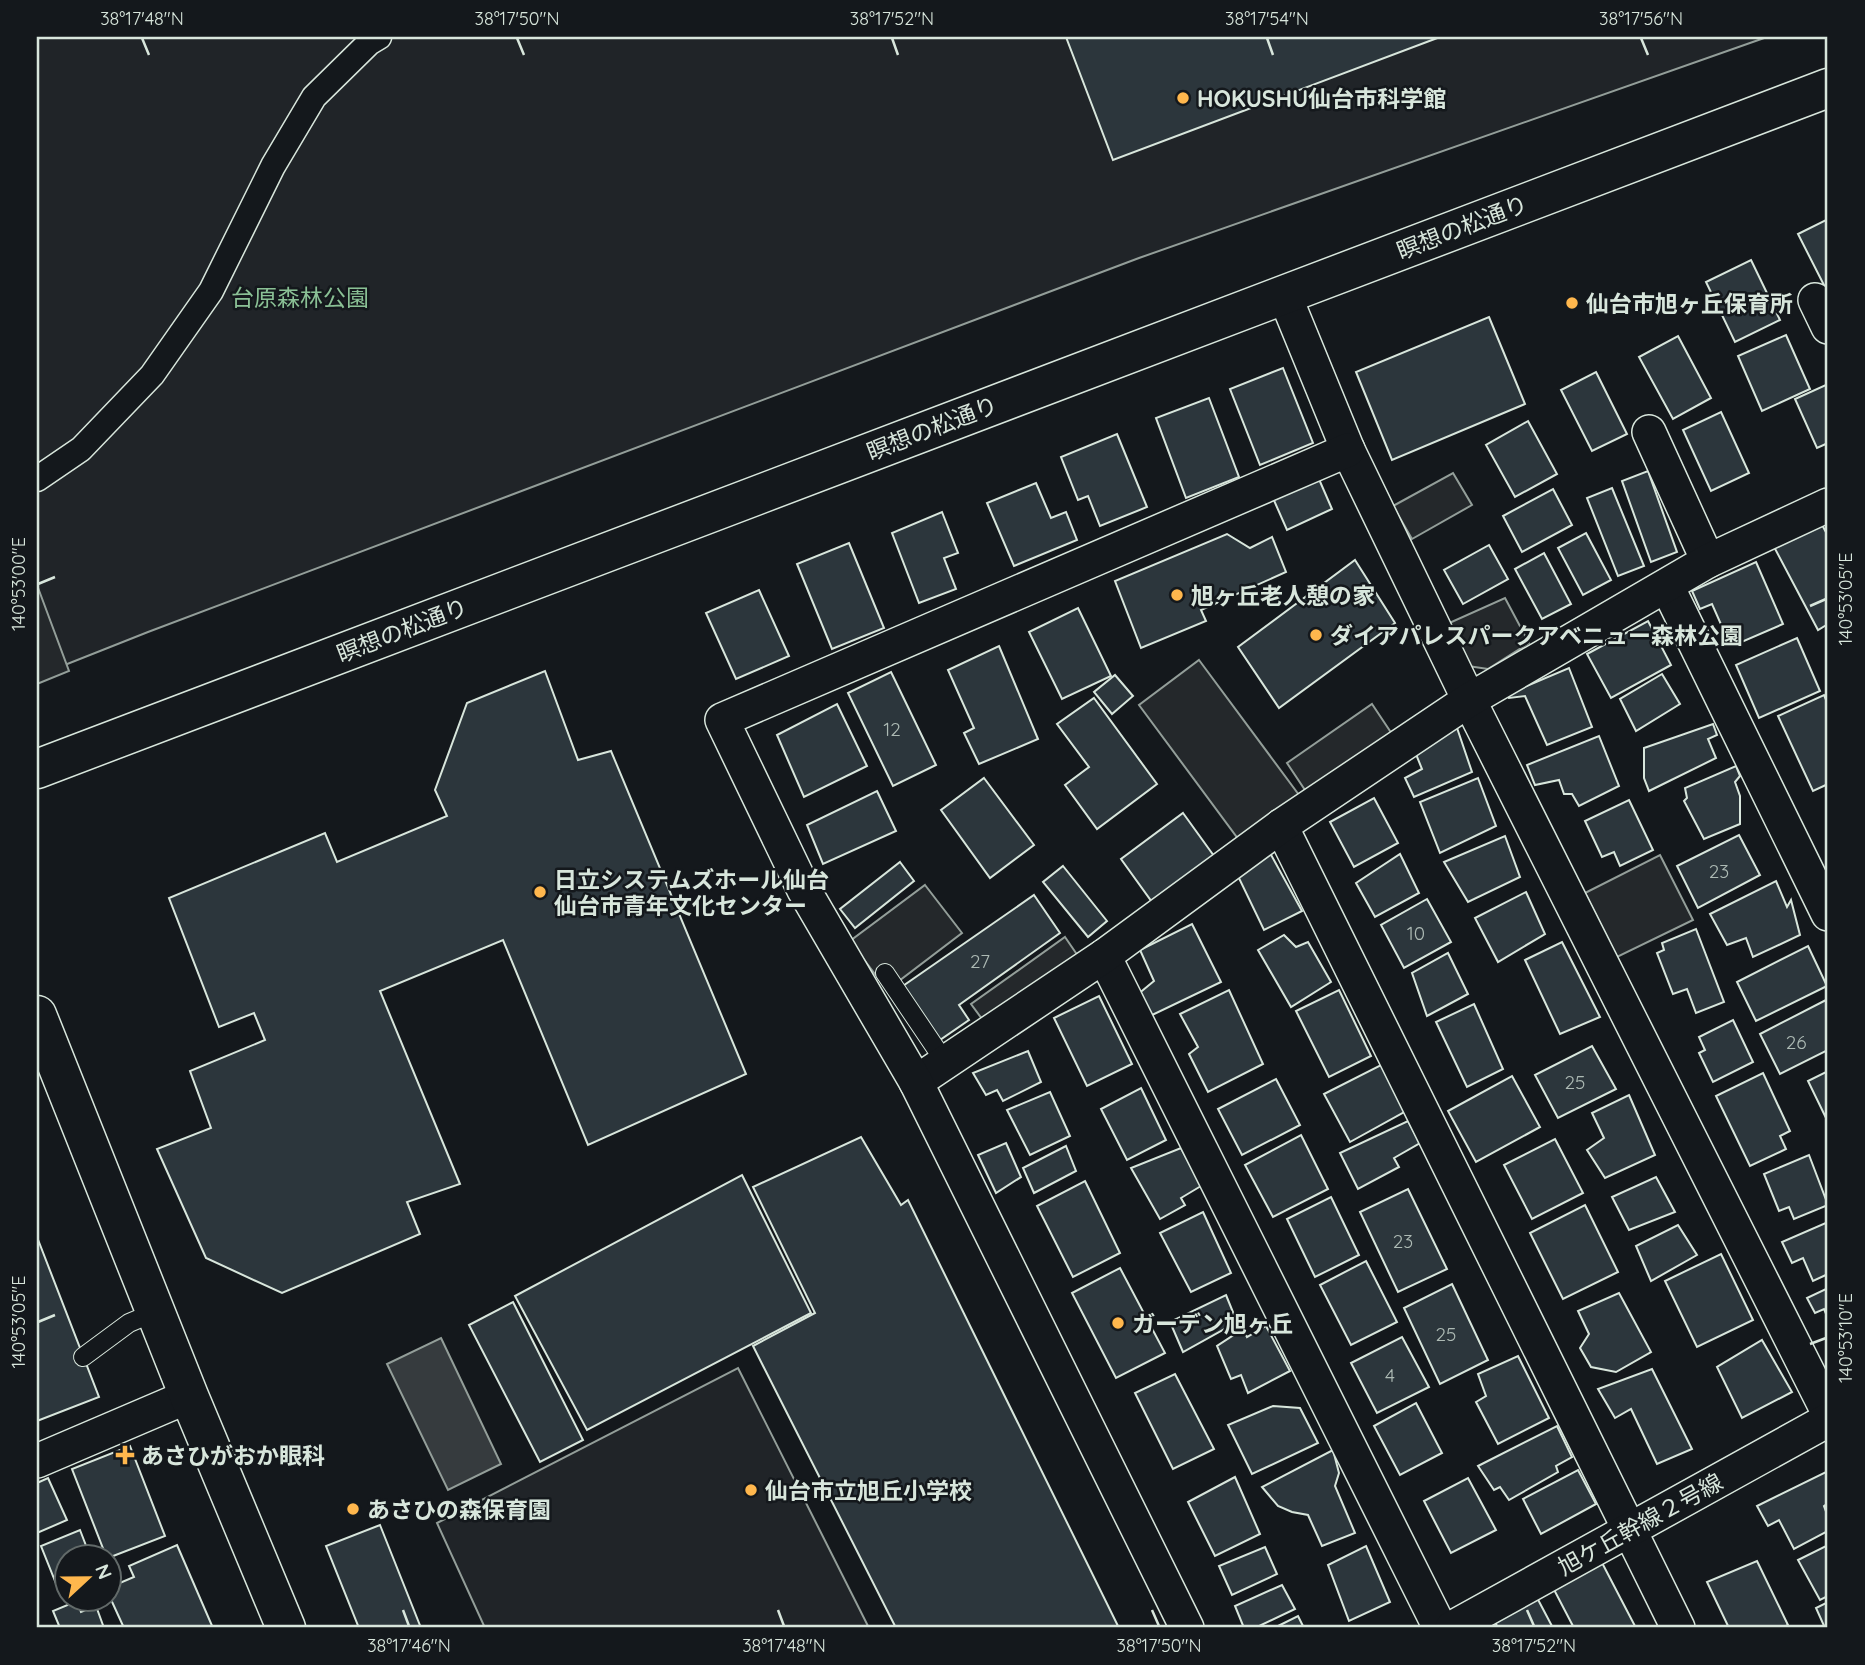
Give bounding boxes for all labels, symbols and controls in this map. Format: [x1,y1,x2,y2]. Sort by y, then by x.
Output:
text: 38°17'48"N [100,7,184,30]
text: 38°17'50"N [474,7,560,30]
text: 38°17'52"N [850,7,934,30]
text: 38°17'54"N [1225,7,1309,30]
text: 38°17'56"N [1599,7,1683,30]
place label: HOKUSHU仙台市科学館 [1197,84,1446,113]
marker: HOKUSHU仙台市科学館 [1175,90,1191,106]
street label: 瞑想の松通り [1392,189,1532,265]
park label: 台原森林公園 [231,283,369,312]
place label: 仙台市旭ヶ丘保育所 [1586,289,1793,318]
marker: 仙台市旭ヶ丘保育所 [1564,295,1580,311]
street label: 瞑想の松通り [862,390,1002,466]
text: 140°53'00"E [7,537,30,631]
text: 140°53'05"E [1834,553,1857,645]
place label: 旭ヶ丘老人憩の家 [1191,581,1375,610]
marker: 旭ヶ丘老人憩の家 [1169,587,1185,603]
street label: 瞑想の松通り [332,592,472,668]
place label: ダイアパレスパークアベニュー森林公園 [1330,621,1743,650]
marker: ダイアパレスパークアベニュー森林公園 [1308,627,1324,643]
house number: 12 [883,717,901,741]
house number: 23 [1709,859,1729,883]
place label: 日立システムズホール仙台 仙台市青年文化センター [554,865,829,920]
marker: 日立システムズホール仙台 仙台市青年文化センター [532,884,548,900]
house number: 10 [1407,921,1425,945]
house number: 27 [970,949,990,973]
house number: 26 [1786,1030,1806,1054]
house number: 25 [1565,1070,1585,1094]
house number: 23 [1393,1229,1413,1253]
text: 140°53'05"E [7,1276,30,1368]
text: 140°53'10"E [1834,1293,1857,1383]
place label: ガーデン旭ヶ丘 [1132,1309,1293,1338]
marker: ガーデン旭ヶ丘 [1110,1315,1126,1331]
house number: 25 [1436,1322,1456,1346]
house number: 4 [1385,1363,1395,1387]
place label: あさひがおか眼科 [141,1441,325,1470]
marker: あさひがおか眼科 [115,1445,135,1465]
street label: 旭ケ丘幹線２号線 [1553,1467,1727,1581]
place label: 仙台市立旭丘小学校 [765,1476,972,1505]
marker: 仙台市立旭丘小学校 [743,1482,759,1498]
place label: あさひの森保育園 [367,1495,551,1524]
marker: あさひの森保育園 [345,1501,361,1517]
north arrow [52,1542,122,1612]
text: N [90,1561,118,1583]
text: 38°17'46"N [367,1634,451,1657]
text: 38°17'48"N [742,1634,826,1657]
text: 38°17'50"N [1116,1634,1202,1657]
text: 38°17'52"N [1492,1634,1576,1657]

